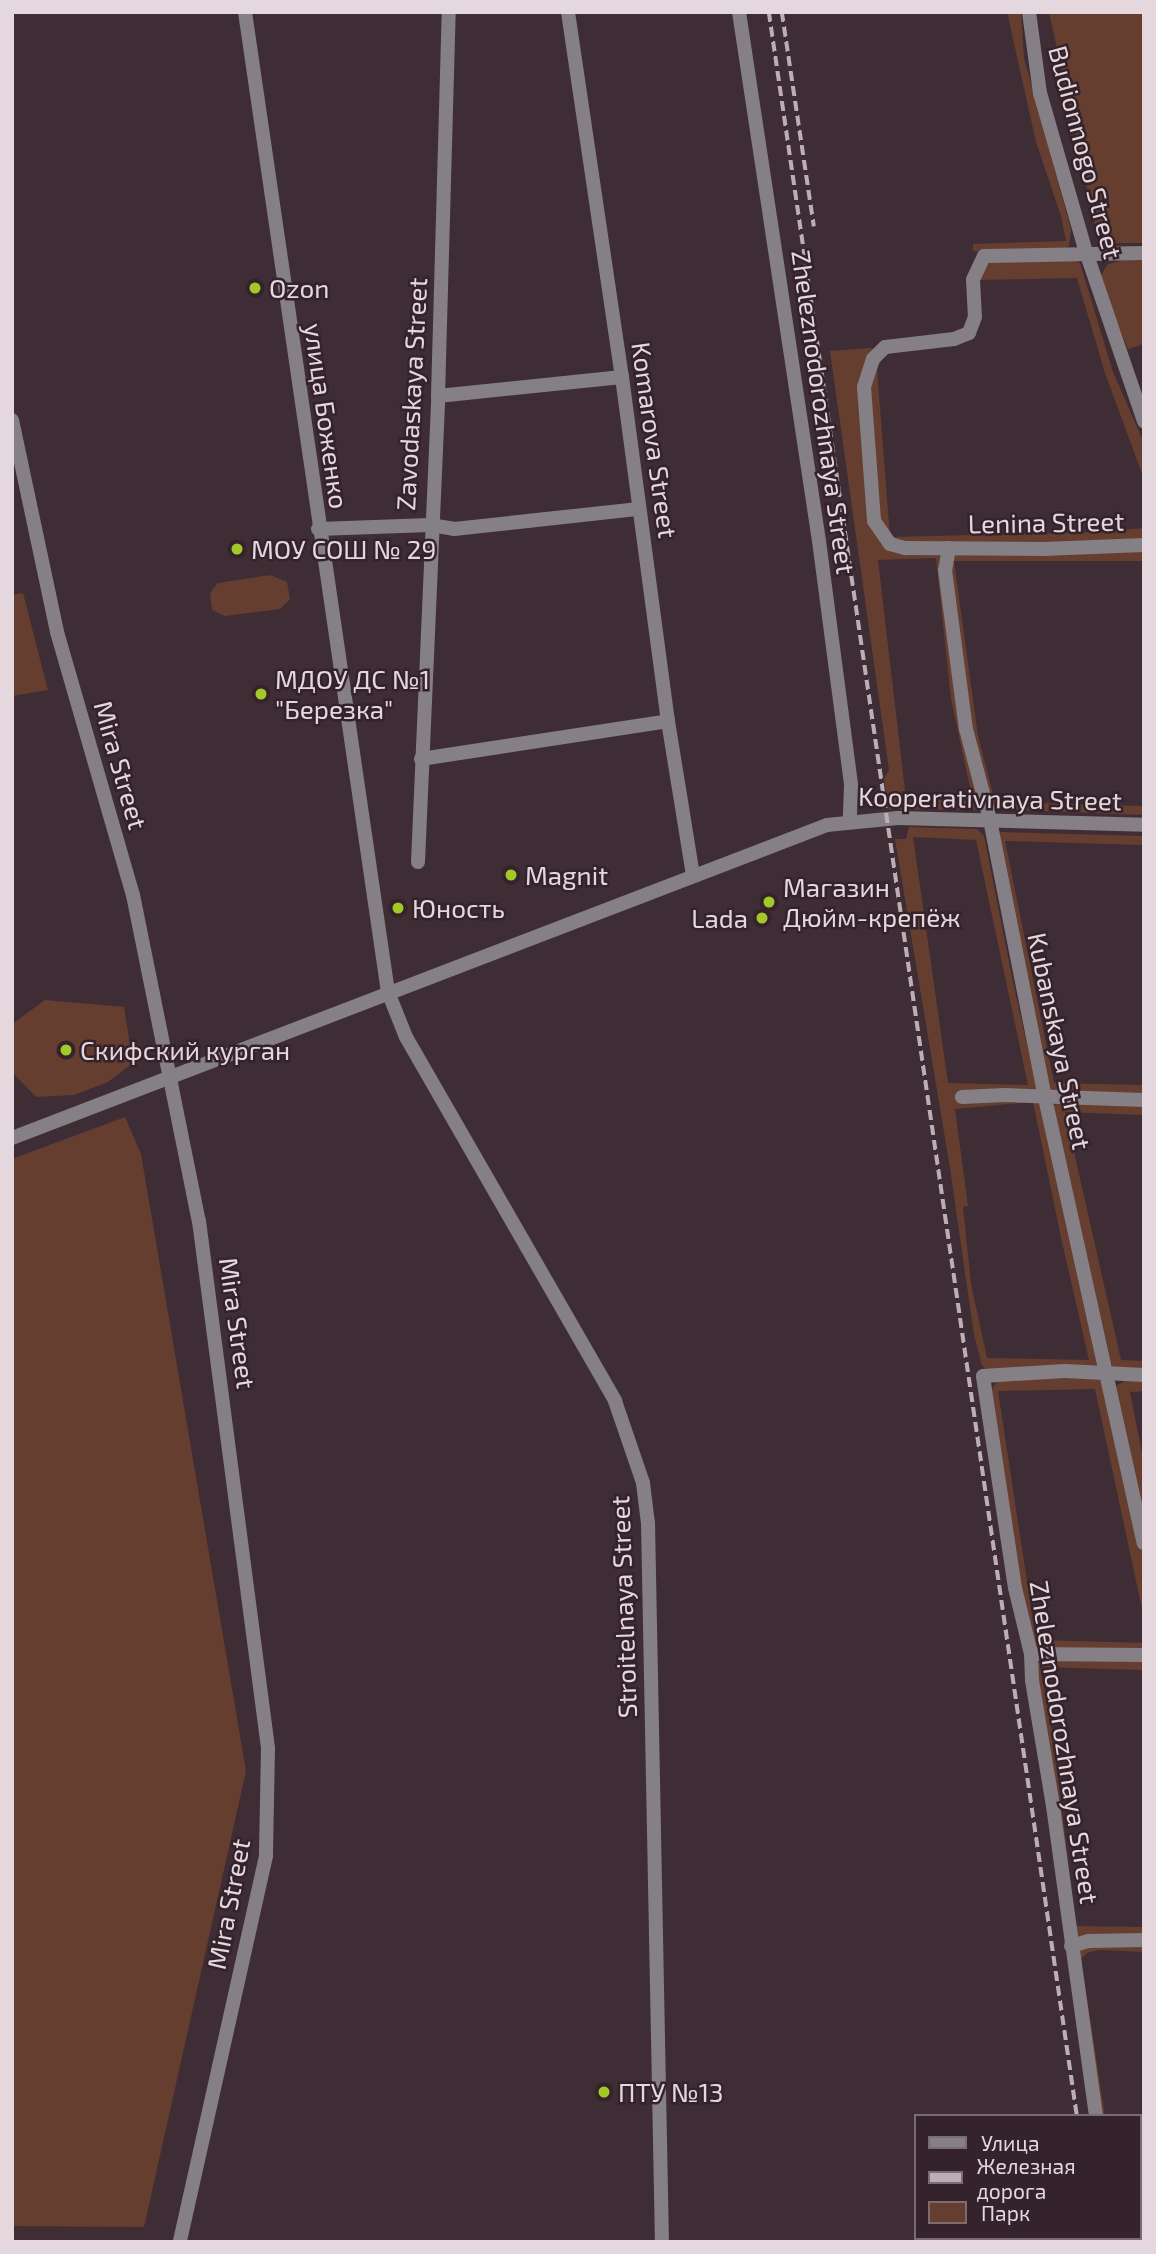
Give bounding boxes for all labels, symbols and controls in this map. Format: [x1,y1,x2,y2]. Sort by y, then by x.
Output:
street label: Budionnogo Street [1043,42,1129,262]
street label: Zheleznodorozhnaya Street [786,248,862,576]
place label: Ozon [269,272,329,304]
street label: Zavodaskaya Street [389,277,433,511]
marker: Ozon [247,280,263,296]
street label: улица Боженко [299,321,355,511]
street label: Komarova Street [626,340,684,540]
street label: Lenina Street [968,505,1124,539]
place label: МОУ СОШ № 29 [251,533,436,565]
marker: МОУ СОШ № 29 [229,541,245,557]
place label: МДОУ ДС №1 "Березка" [275,663,430,724]
marker: МДОУ ДС №1 "Березка" [253,686,269,702]
street label: Mira Street [88,697,154,833]
street label: Kooperativnaya Street [858,780,1122,816]
place label: Magnit [525,859,608,891]
marker: Magnit [503,867,519,883]
place label: Магазин Дюйм-крепёж [783,871,961,932]
place label: Юность [412,892,505,924]
marker: Магазин Дюйм-крепёж [761,894,777,910]
marker: Юность [390,900,406,916]
place label: Lada [691,902,748,934]
marker: Lada [754,910,770,926]
street label: Kubanskaya Street [1022,930,1098,1152]
place label: Скифский курган [80,1034,290,1066]
marker: Скифский курган [58,1042,74,1058]
street label: Mira Street [213,1255,263,1391]
street label: Stroitelnaya Street [604,1495,642,1719]
street label: Zheleznodorozhnaya Street [1024,1578,1106,1906]
street label: Mira Street [200,1836,256,1972]
place label: ПТУ №13 [618,2076,724,2108]
marker: ПТУ №13 [596,2084,612,2100]
legend [914,2114,1142,2240]
text: Улица [981,2130,1040,2155]
text: Железная дорога [977,2153,1076,2203]
text: Парк [981,2200,1030,2225]

